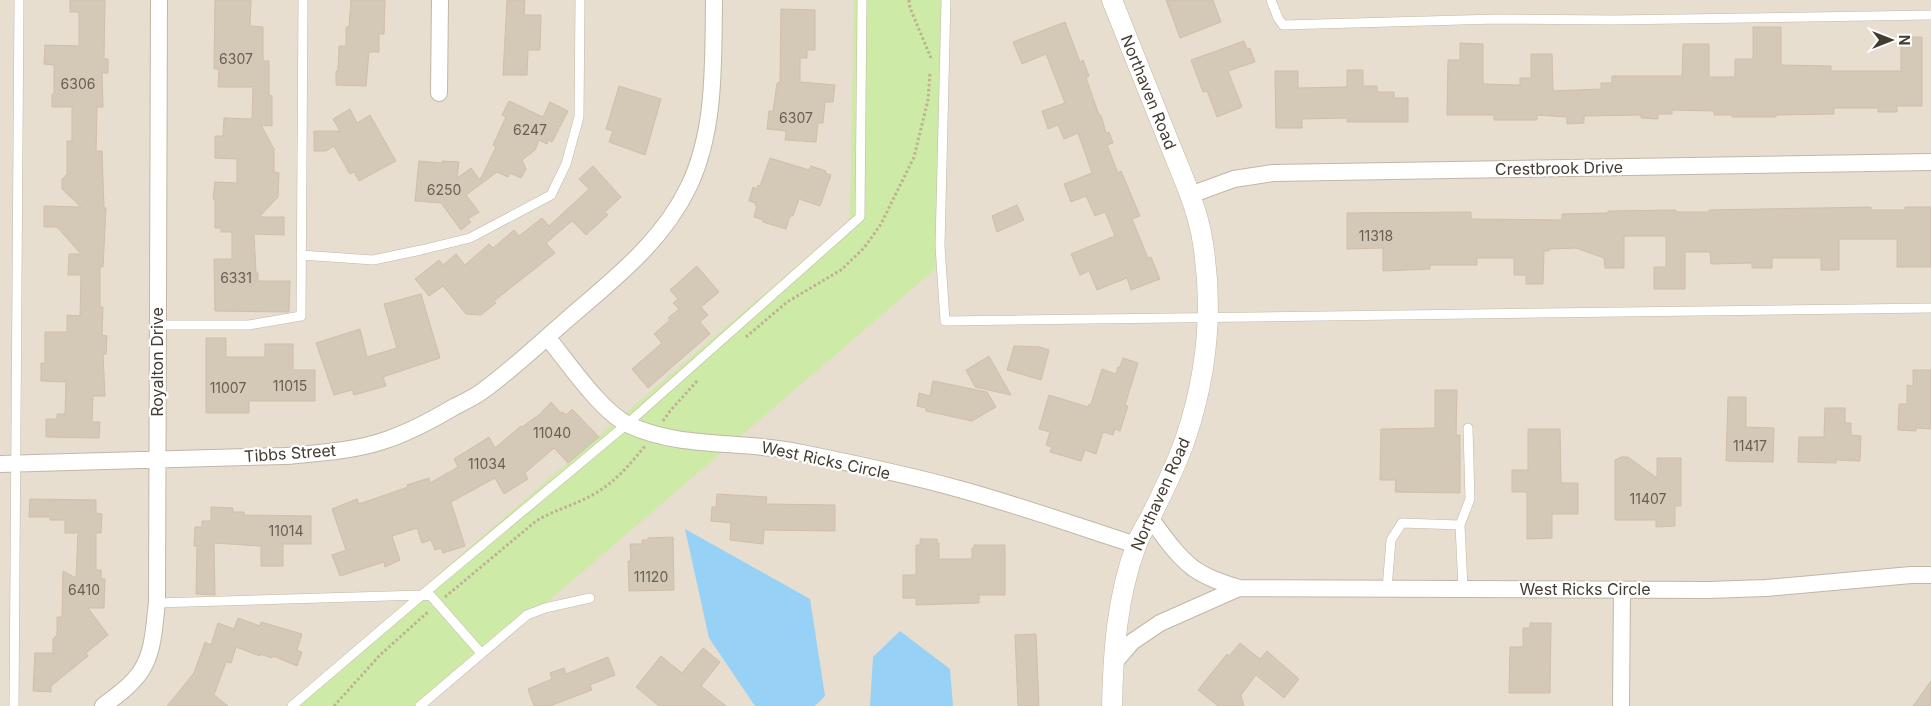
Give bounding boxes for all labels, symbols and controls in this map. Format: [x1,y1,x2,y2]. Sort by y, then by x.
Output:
north arrow [1866,15,1916,65]
street label: Northaven Road [1117,32,1181,152]
text: N [1896,35,1913,45]
house number: 6307 [219,50,253,67]
house number: 6306 [61,75,95,92]
house number: 6307 [779,109,813,126]
house number: 6247 [513,121,547,138]
street label: Crestbrook Drive [1495,157,1623,179]
house number: 6250 [427,181,461,198]
house number: 11318 [1359,227,1393,244]
house number: 6331 [220,269,252,286]
street label: Royalton Drive [147,307,167,417]
house number: 11015 [273,377,307,394]
house number: 11007 [210,379,246,396]
house number: 11040 [533,424,571,441]
street label: Northaven Road [1126,434,1194,554]
street label: West Ricks Circle [760,437,892,483]
house number: 11417 [1733,437,1767,454]
street label: Tibbs Street [243,440,337,466]
house number: 11034 [468,455,506,472]
house number: 11407 [1630,490,1667,507]
house number: 11014 [269,522,303,539]
house number: 11120 [634,568,668,585]
street label: West Ricks Circle [1519,579,1651,599]
house number: 6410 [68,581,100,598]

